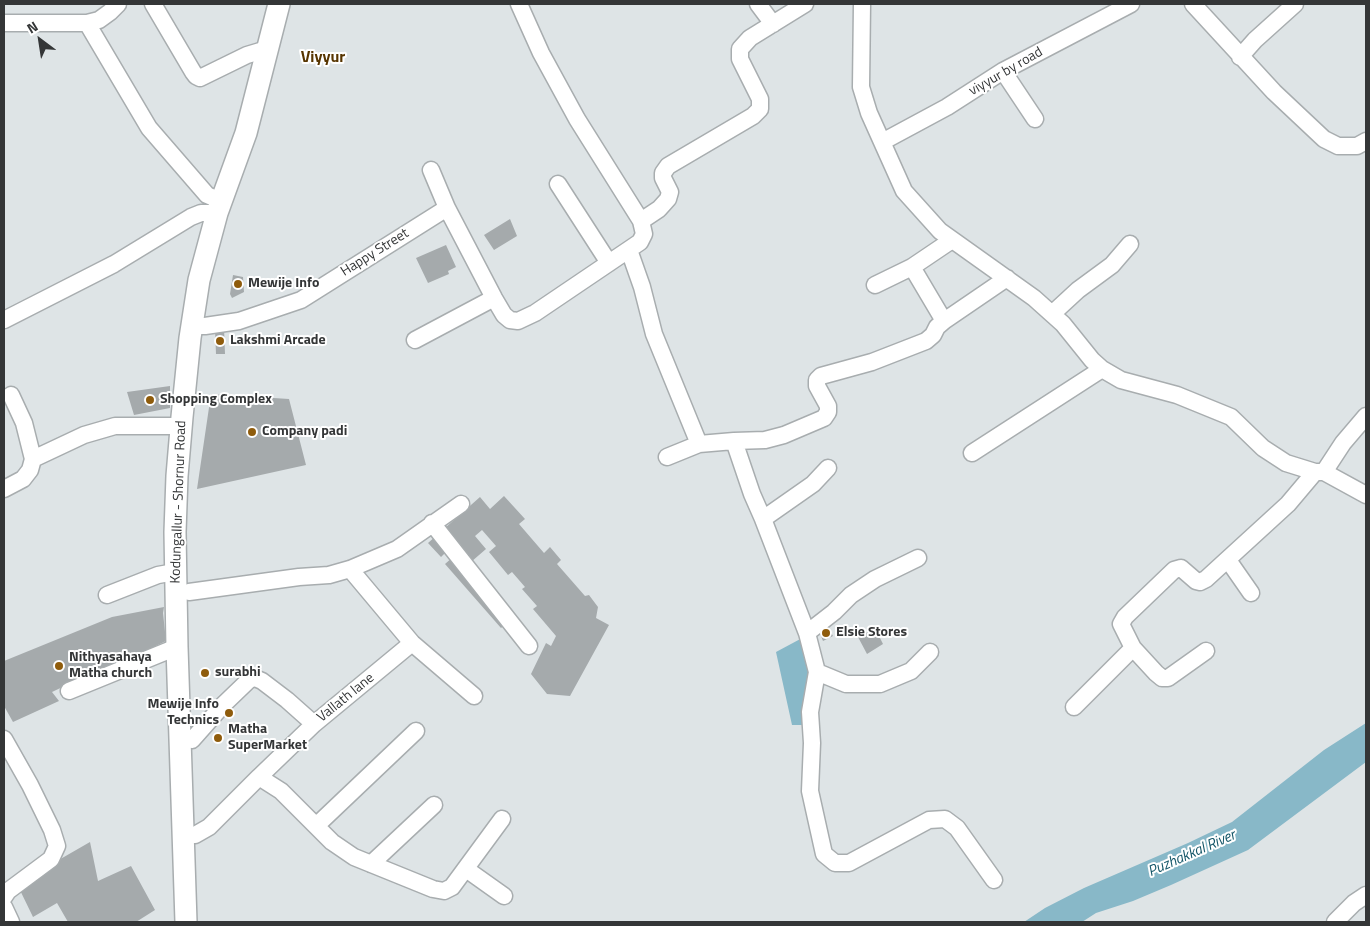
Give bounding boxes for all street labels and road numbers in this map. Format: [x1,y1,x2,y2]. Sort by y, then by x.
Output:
street label: viyyur by road [966,44,1046,100]
street label: Happy Street [338,225,412,281]
street label: Kodungallur - Shornur Road [168,420,190,584]
street label: Vallath lane [314,670,378,726]

